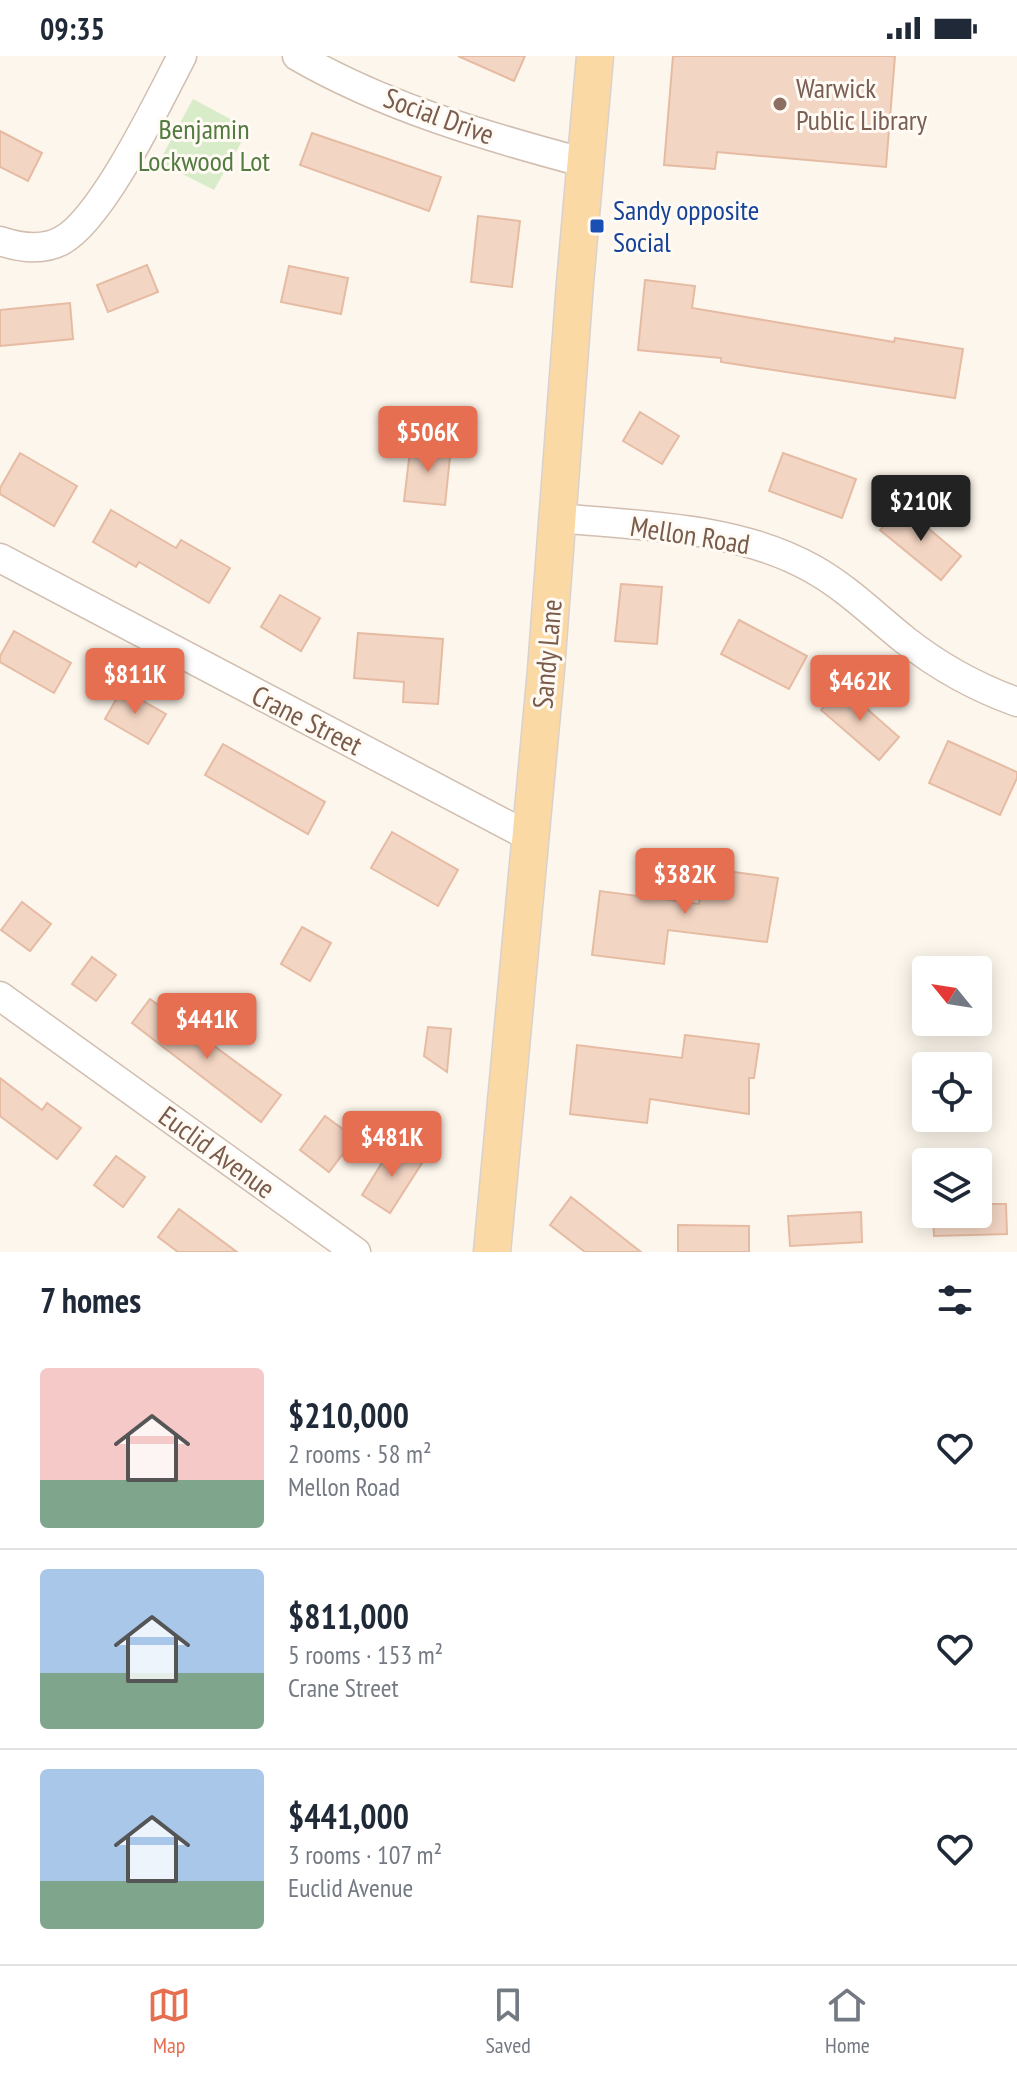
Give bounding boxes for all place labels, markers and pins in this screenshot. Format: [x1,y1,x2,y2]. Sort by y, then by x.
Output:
place label: Warwick Public Library [796,69,928,138]
marker: Warwick Public Library [771,95,789,113]
place label: Sandy opposite Social [613,191,759,260]
marker: Sandy opposite Social [588,217,606,235]
pin: $506K [372,406,484,474]
pin: $210K [865,475,977,543]
pin: $811K [79,648,191,716]
pin: $462K [804,655,916,723]
pin: $382K [629,848,741,916]
pin: $441K [151,993,263,1061]
pin: $481K [336,1111,448,1179]

